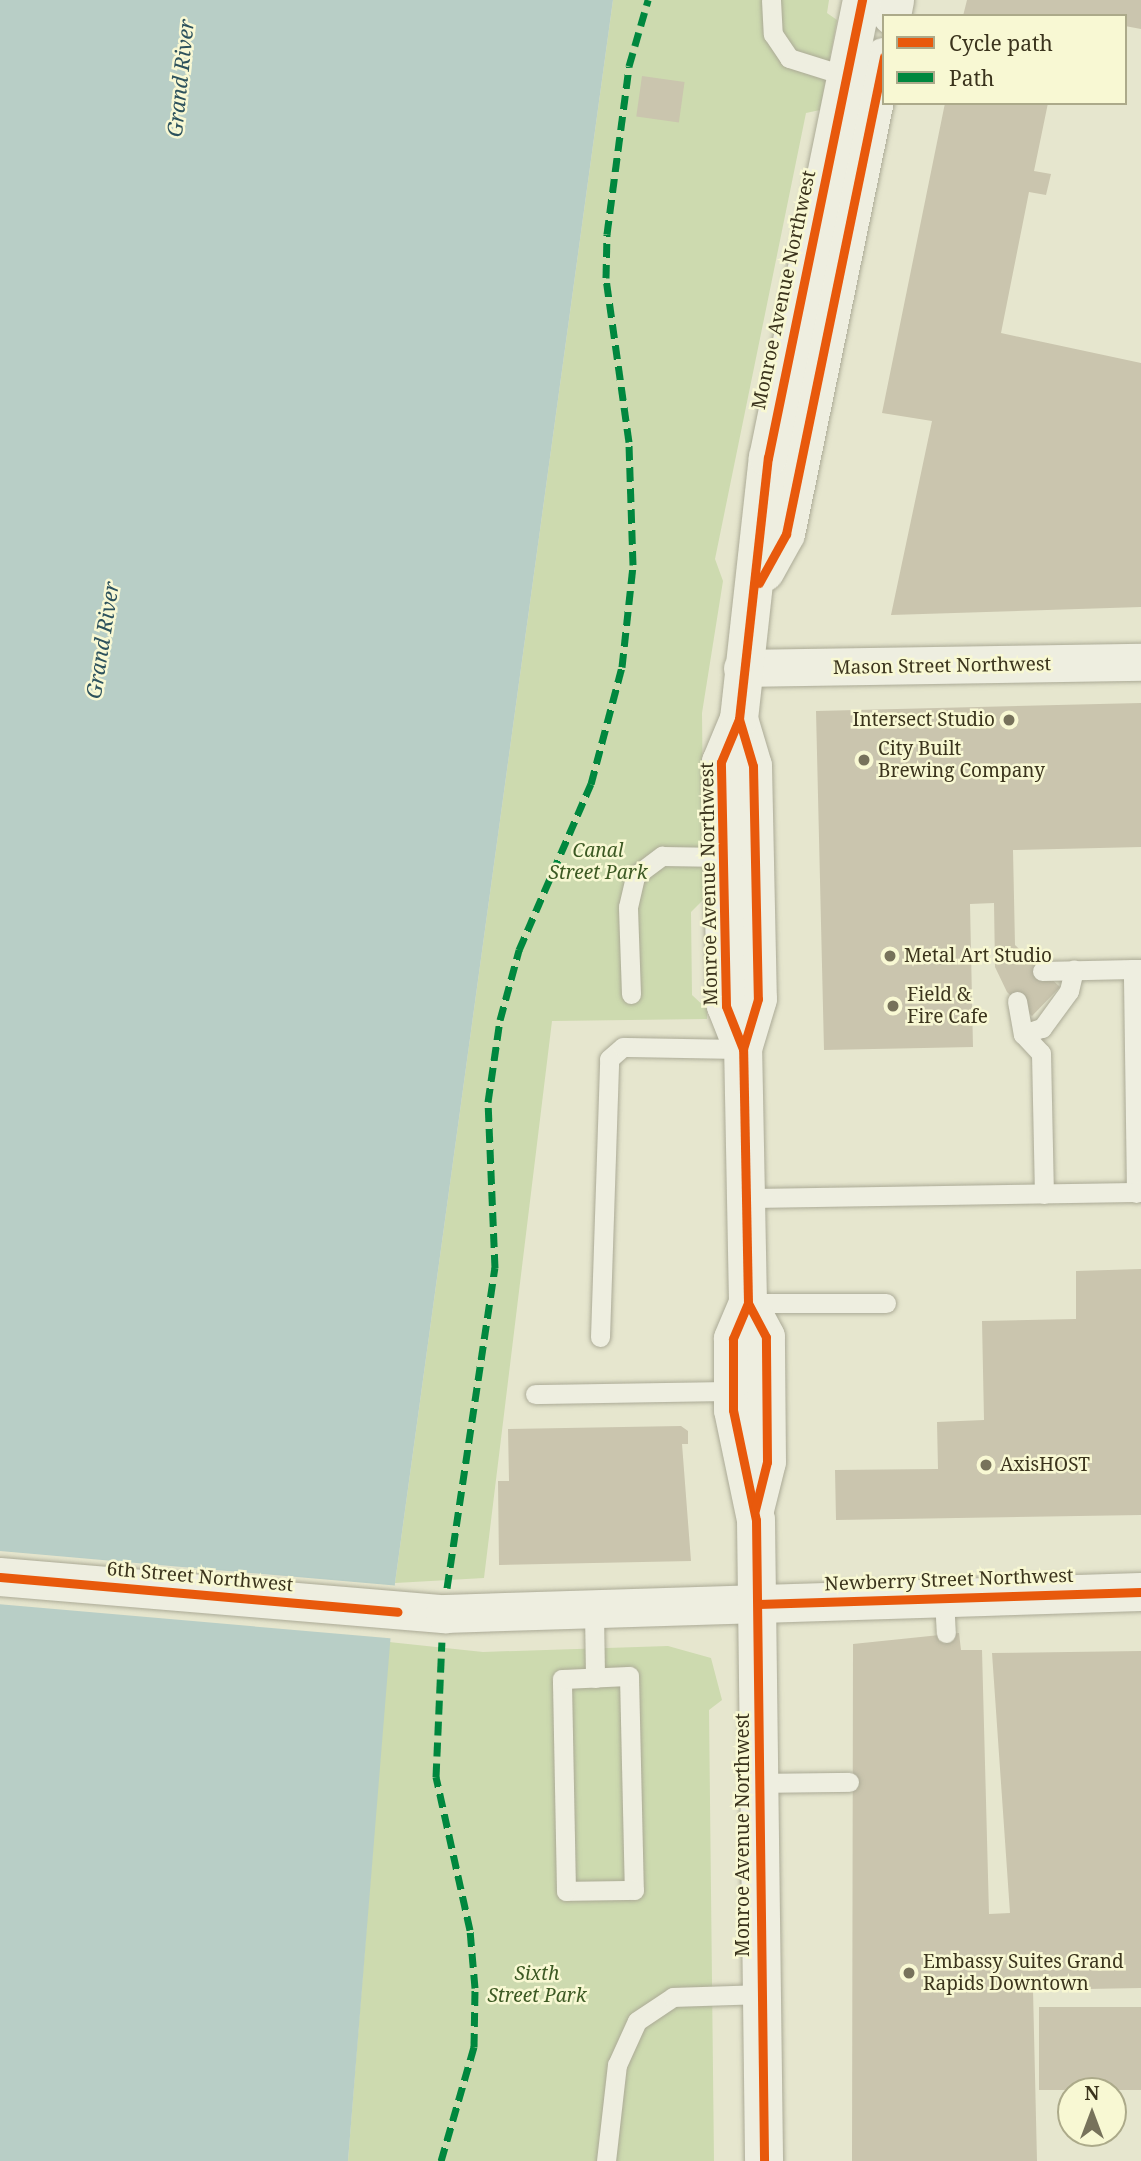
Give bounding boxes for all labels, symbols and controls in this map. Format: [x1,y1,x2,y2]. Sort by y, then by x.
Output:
legend [882,14,1127,105]
water label: Grand River [161,18,199,138]
text: Cycle path [949,29,1053,57]
text: Path [949,64,994,92]
street label: Monroe Avenue Northwest [747,168,821,412]
water label: Grand River [80,579,124,701]
street label: Mason Street Northwest [833,653,1051,679]
place label: Intersect Studio [852,709,995,731]
marker: Intersect Studio [1001,712,1017,728]
place label: City Built Brewing Company [878,738,1045,782]
marker: City Built Brewing Company [856,752,872,768]
street label: Monroe Avenue Northwest [695,762,723,1006]
park label: Canal Street Park [549,840,647,884]
place label: Metal Art Studio [904,945,1052,967]
marker: Metal Art Studio [882,948,898,964]
place label: Field & Fire Cafe [907,984,988,1028]
marker: Field & Fire Cafe [885,998,901,1014]
place label: AxisHOST [1000,1454,1090,1476]
marker: AxisHOST [978,1457,994,1473]
street label: 6th Street Northwest [106,1557,294,1597]
street label: Newberry Street Northwest [824,1564,1074,1596]
street label: Monroe Avenue Northwest [732,1713,754,1957]
place label: Embassy Suites Grand Rapids Downtown [923,1951,1124,1995]
park label: Sixth Street Park [488,1963,586,2007]
marker: Embassy Suites Grand Rapids Downtown [901,1965,917,1981]
north arrow [1057,2077,1127,2147]
text: N [1085,2080,1099,2106]

